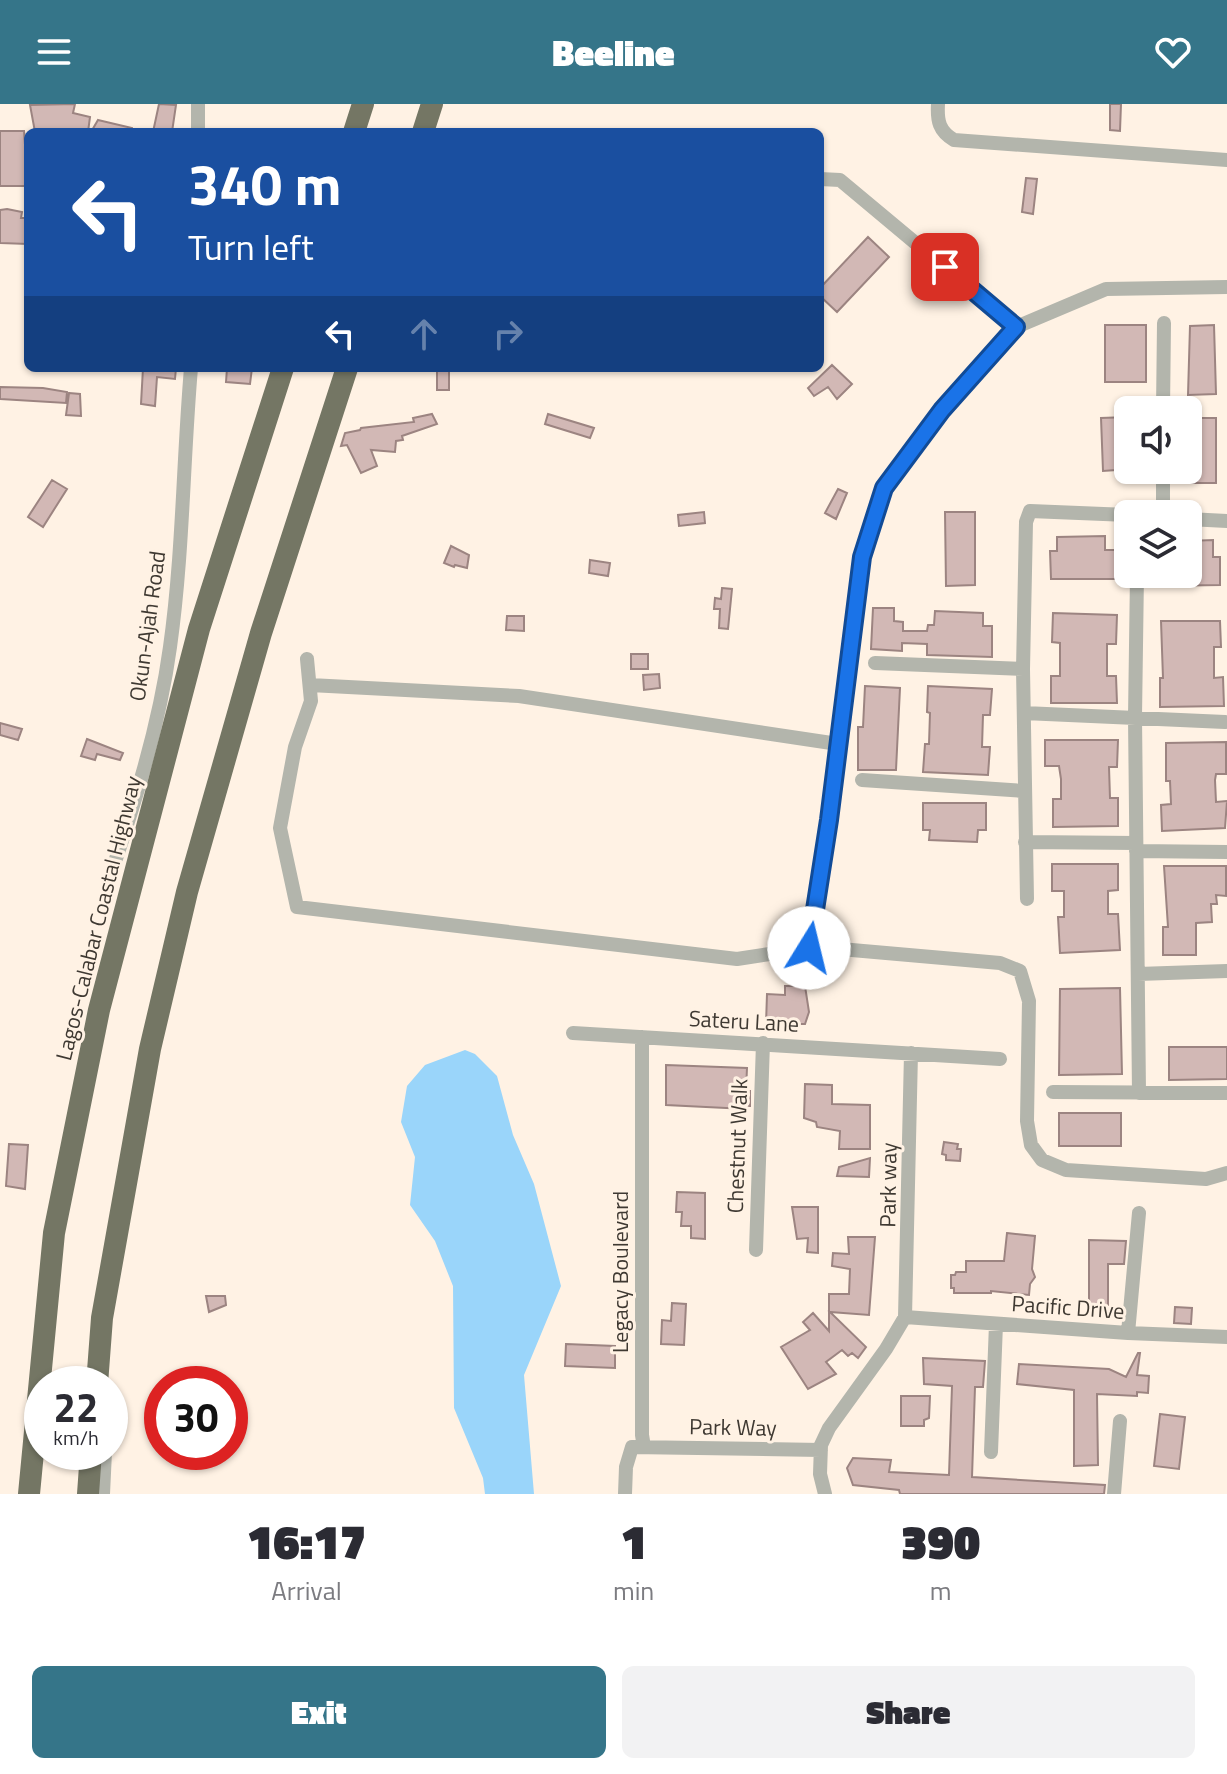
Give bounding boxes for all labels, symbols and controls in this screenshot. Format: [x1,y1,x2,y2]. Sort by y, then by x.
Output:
text: Beeline [552,25,675,80]
icon: menu [32,30,76,74]
icon: heart [1151,30,1195,74]
text: 340 m [188,142,341,227]
icon: left [56,160,160,264]
text: Turn left [188,219,314,274]
pin [911,233,979,301]
icon: arrive [923,245,967,289]
icon: left [318,312,362,356]
icon: ahead [402,312,446,356]
icon: right [486,312,530,356]
map controls [1114,396,1202,588]
button: sound [1114,396,1202,484]
button: layers [1114,500,1202,588]
street label: Okun-Ajah Road [120,549,174,703]
street label: Lagos-Calabar Coastal Highway [46,772,150,1064]
position arrow [767,906,851,990]
street label: Sateru Lane [688,1001,800,1041]
street label: Chestnut Walk [718,1078,756,1214]
street label: Park way [870,1142,906,1228]
street label: Legacy Boulevard [603,1191,637,1353]
street label: Pacific Drive [1010,1286,1126,1328]
speed limit sign: 30 [144,1366,248,1470]
text: 22 [54,1377,98,1438]
street label: Park Way [689,1409,777,1445]
text: km/h [53,1422,99,1453]
text: 16:17 [247,1505,366,1578]
text: 1 [620,1505,647,1578]
text: 390 [901,1505,980,1578]
text: Arrival [271,1571,342,1610]
text: min [613,1571,654,1610]
text: m [930,1571,952,1610]
button: Exit [32,1666,606,1758]
button: Share [622,1666,1195,1758]

